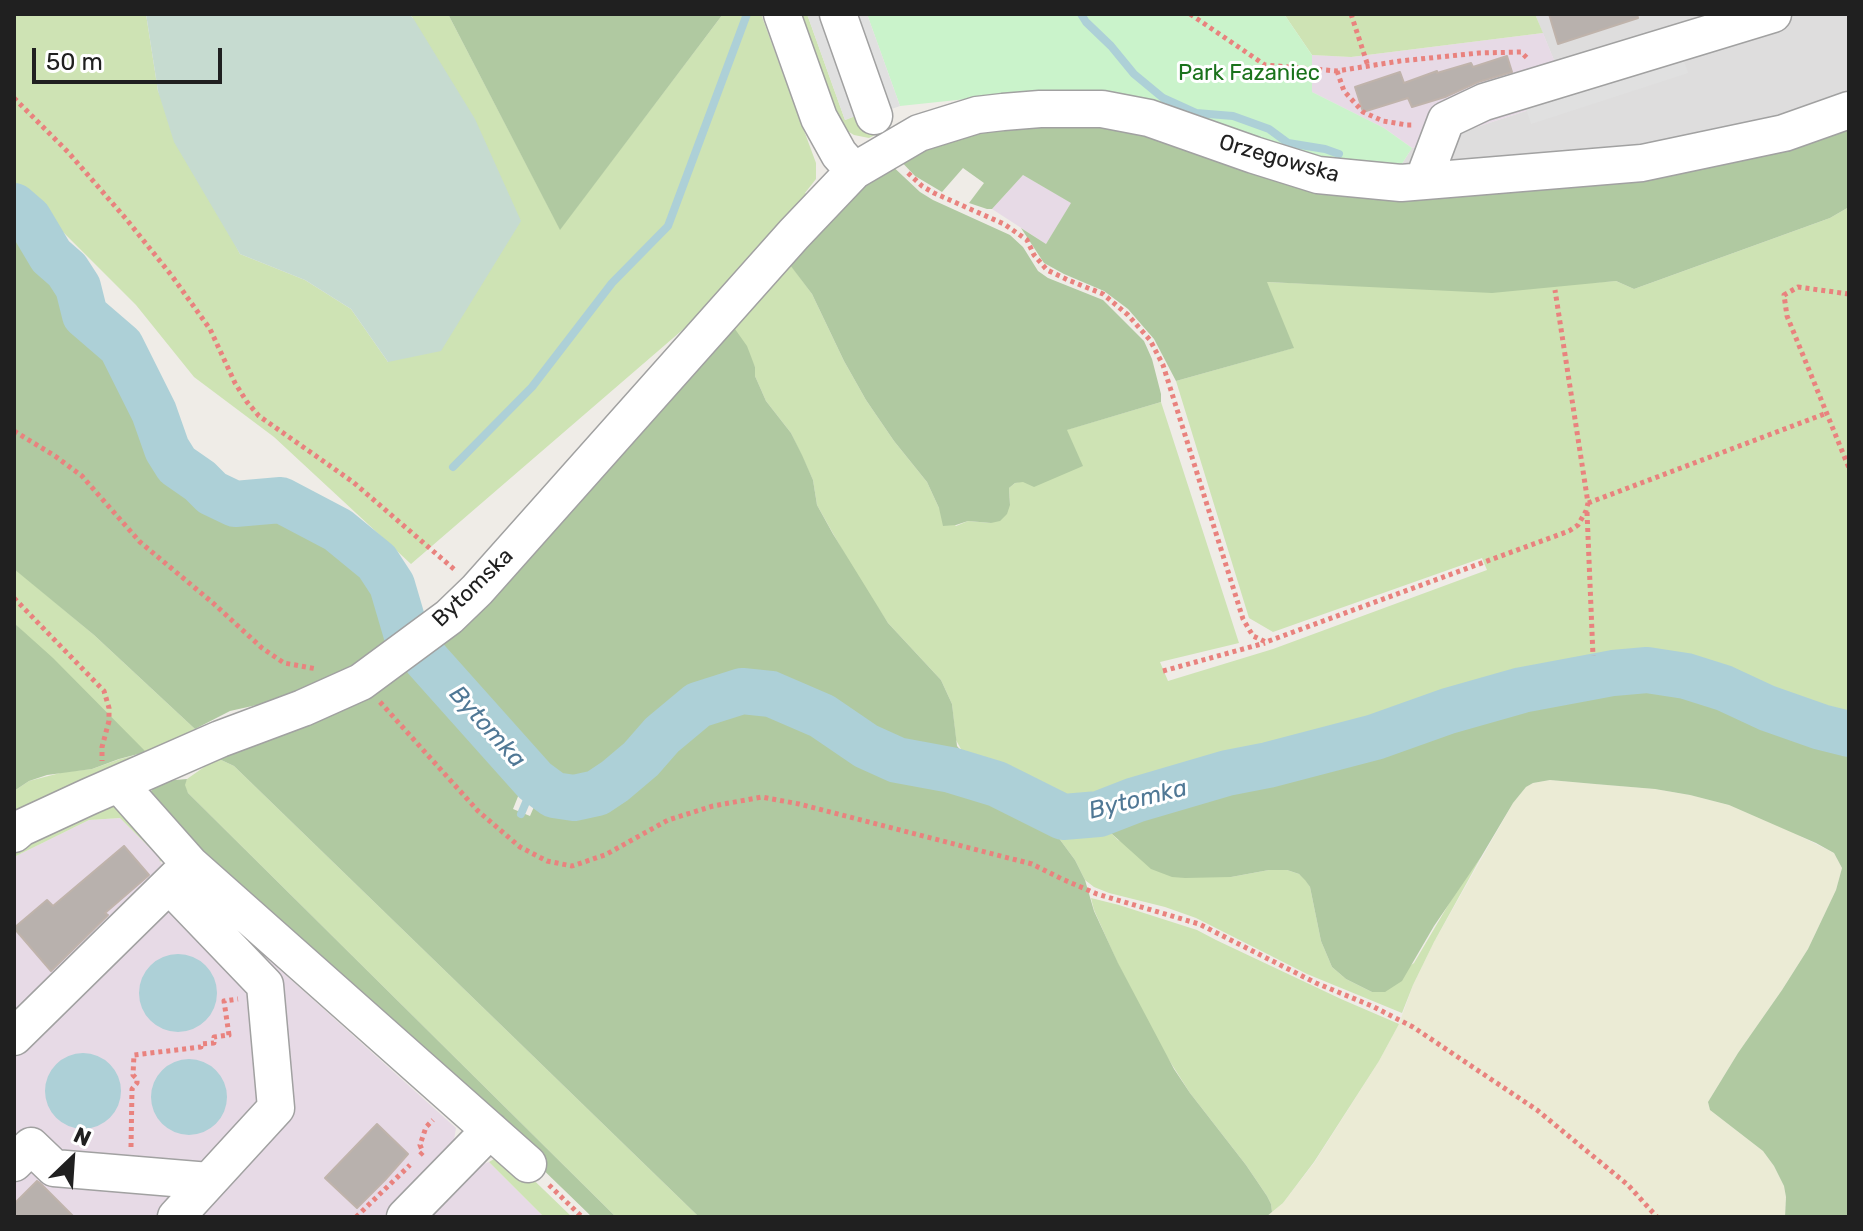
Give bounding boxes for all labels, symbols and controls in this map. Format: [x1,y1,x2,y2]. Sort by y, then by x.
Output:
scale bar [36,32,226,82]
text: 50 m [46,48,103,76]
park label: Park Fazaniec [1178,61,1320,87]
street label: Orzegowska [1216,129,1342,189]
street label: Bytomska [427,543,519,633]
water label: Bytomka [443,680,531,774]
water label: Bytomka [1086,774,1190,826]
north arrow [32,1119,112,1199]
text: N [69,1121,95,1152]

